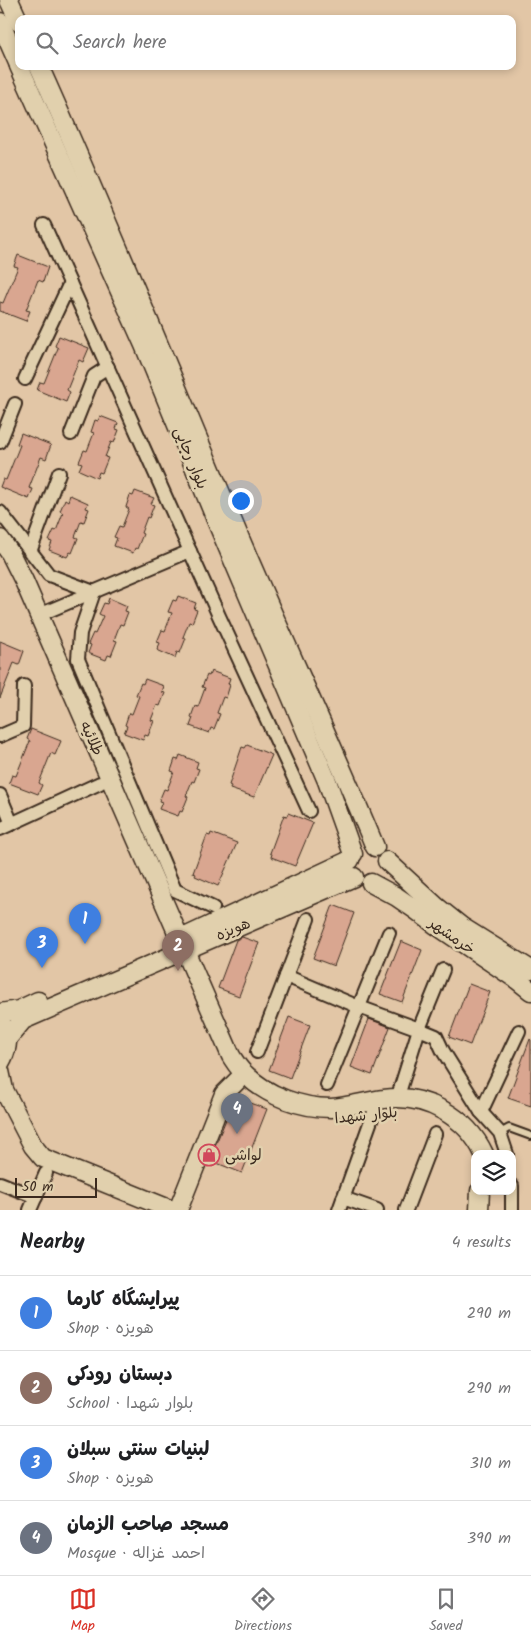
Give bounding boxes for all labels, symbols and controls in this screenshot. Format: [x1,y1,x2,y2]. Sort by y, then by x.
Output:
search box [15,15,516,70]
text: Search here [73,28,167,58]
icon: search [33,29,61,57]
street label: بلوار رجایی [167,424,213,493]
your location [228,488,254,514]
street label: طلائیه [73,717,109,760]
pin: 1 [69,903,101,944]
street label: خرمشهر [422,911,480,961]
street label: هویزه [212,912,255,948]
pin: 3 [26,927,58,968]
pin: 2 [162,930,194,971]
pin: 4 [221,1093,253,1134]
street label: بلوار شهدا [334,1101,399,1131]
shop icon: لواشی [197,1143,221,1167]
place label: لواشی [225,1144,262,1168]
map controls [471,1150,516,1195]
button: layers [471,1150,516,1195]
scale bar [15,1175,98,1198]
text: 50 m [22,1176,53,1198]
text: Nearby [20,1226,85,1259]
text: 4 results [452,1230,511,1255]
text: پیرایشگاه کارما [67,1285,180,1315]
text: 1 [34,1301,38,1326]
text: 290 m [467,1301,511,1326]
text: Shop · هویزه [67,1316,154,1341]
text: دبستان رودکی [67,1360,173,1390]
text: 2 [31,1376,41,1401]
text: 290 m [467,1376,511,1401]
text: School · بلوار شهدا [67,1391,193,1416]
text: لبنیات سنتی سبلان [67,1435,209,1465]
text: 3 [32,1451,40,1476]
text: 310 m [470,1451,511,1476]
text: Shop · هویزه [67,1466,154,1491]
text: مسجد صاحب الزمان [67,1510,229,1540]
text: 4 [32,1526,40,1551]
text: 390 m [467,1526,511,1551]
text: Mosque · احمد غزاله [67,1541,205,1566]
tab: Map [69,1585,97,1637]
tab: Directions [234,1585,292,1637]
tab: Saved [429,1585,462,1637]

